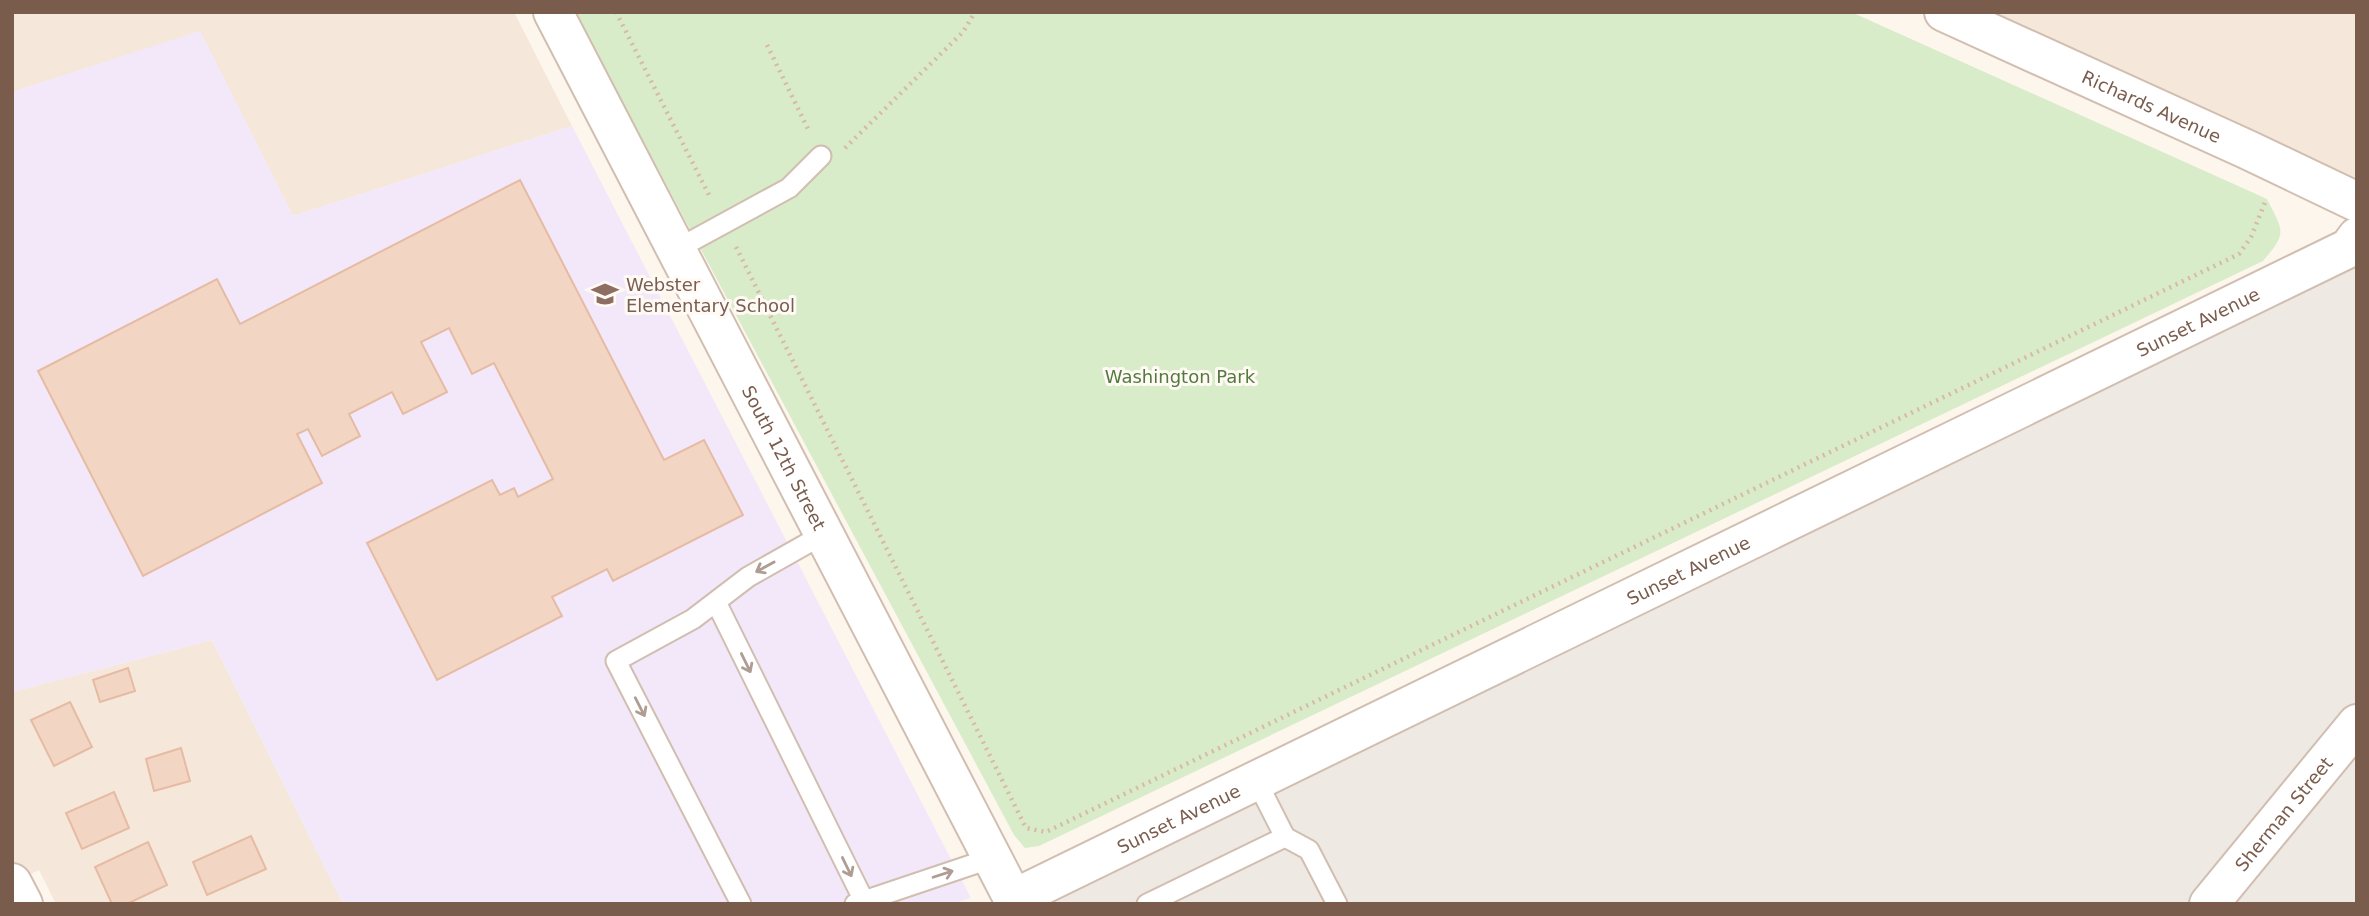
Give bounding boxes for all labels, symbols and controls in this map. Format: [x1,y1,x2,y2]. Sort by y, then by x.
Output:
street label: Richards Avenue [2079,66,2224,147]
place label: Webster Elementary School [626,274,795,316]
school or university icon: Webster Elementary School [590,279,620,309]
street label: Sunset Avenue [2133,283,2263,361]
park label: Washington Park [1105,366,1256,387]
street label: South 12th Street [738,382,830,533]
street label: Sunset Avenue [1623,531,1753,609]
one-way arrow [755,560,775,574]
one-way arrow [740,652,754,673]
one-way arrow [634,696,647,717]
street label: Sherman Street [2230,752,2336,875]
street label: Sunset Avenue [1113,780,1243,857]
one-way arrow [841,856,855,877]
one-way arrow [932,867,954,880]

